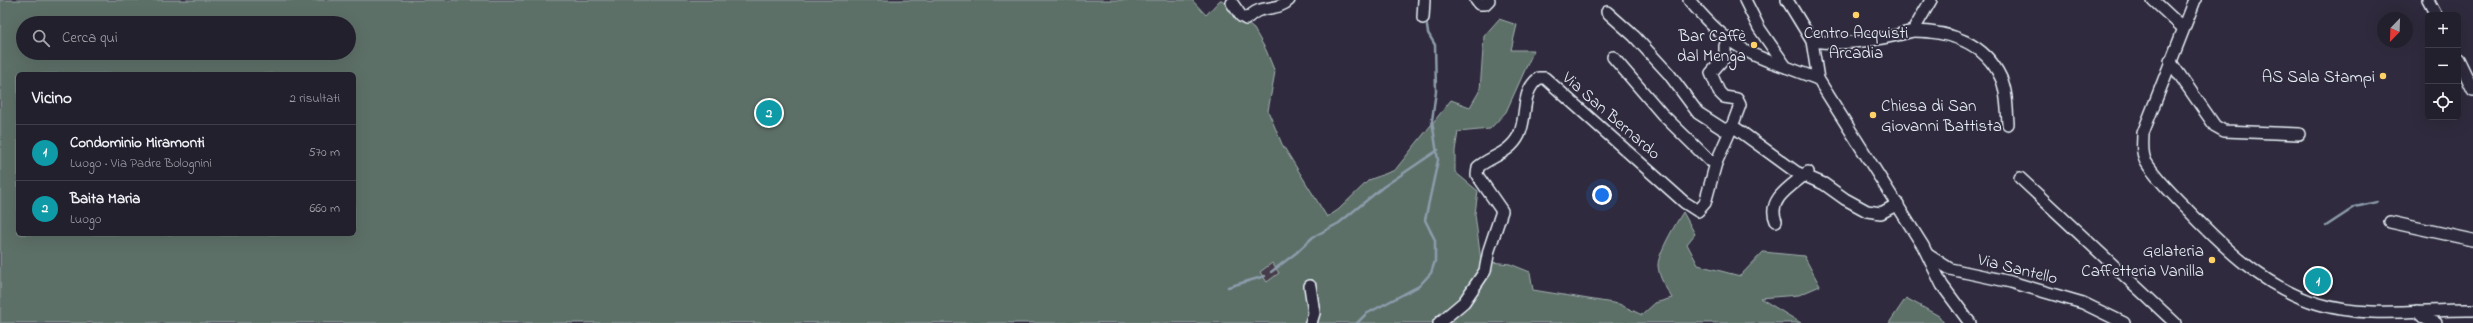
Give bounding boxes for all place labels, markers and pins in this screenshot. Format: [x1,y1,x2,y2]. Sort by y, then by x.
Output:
marker: Centro Acquisti Arcadia [1851,10,1861,20]
place label: Centro Acquisti Arcadia [1804,21,1908,66]
place label: Bar Caffè dal Menga [1677,24,1746,71]
marker: Bar Caffè dal Menga [1749,40,1759,50]
place label: AS Sala Stampi [2262,65,2375,90]
marker: AS Sala Stampi [2378,71,2388,81]
place label: Chiesa di San Giovanni Battista [1881,94,2002,139]
pin: 2 [756,98,782,128]
marker: Chiesa di San Giovanni Battista [1868,110,1878,120]
place label: Gelateria Caffetteria Vanilla [2081,239,2204,284]
marker: Gelateria Caffetteria Vanilla [2207,255,2217,265]
pin: 1 [2305,266,2331,296]

